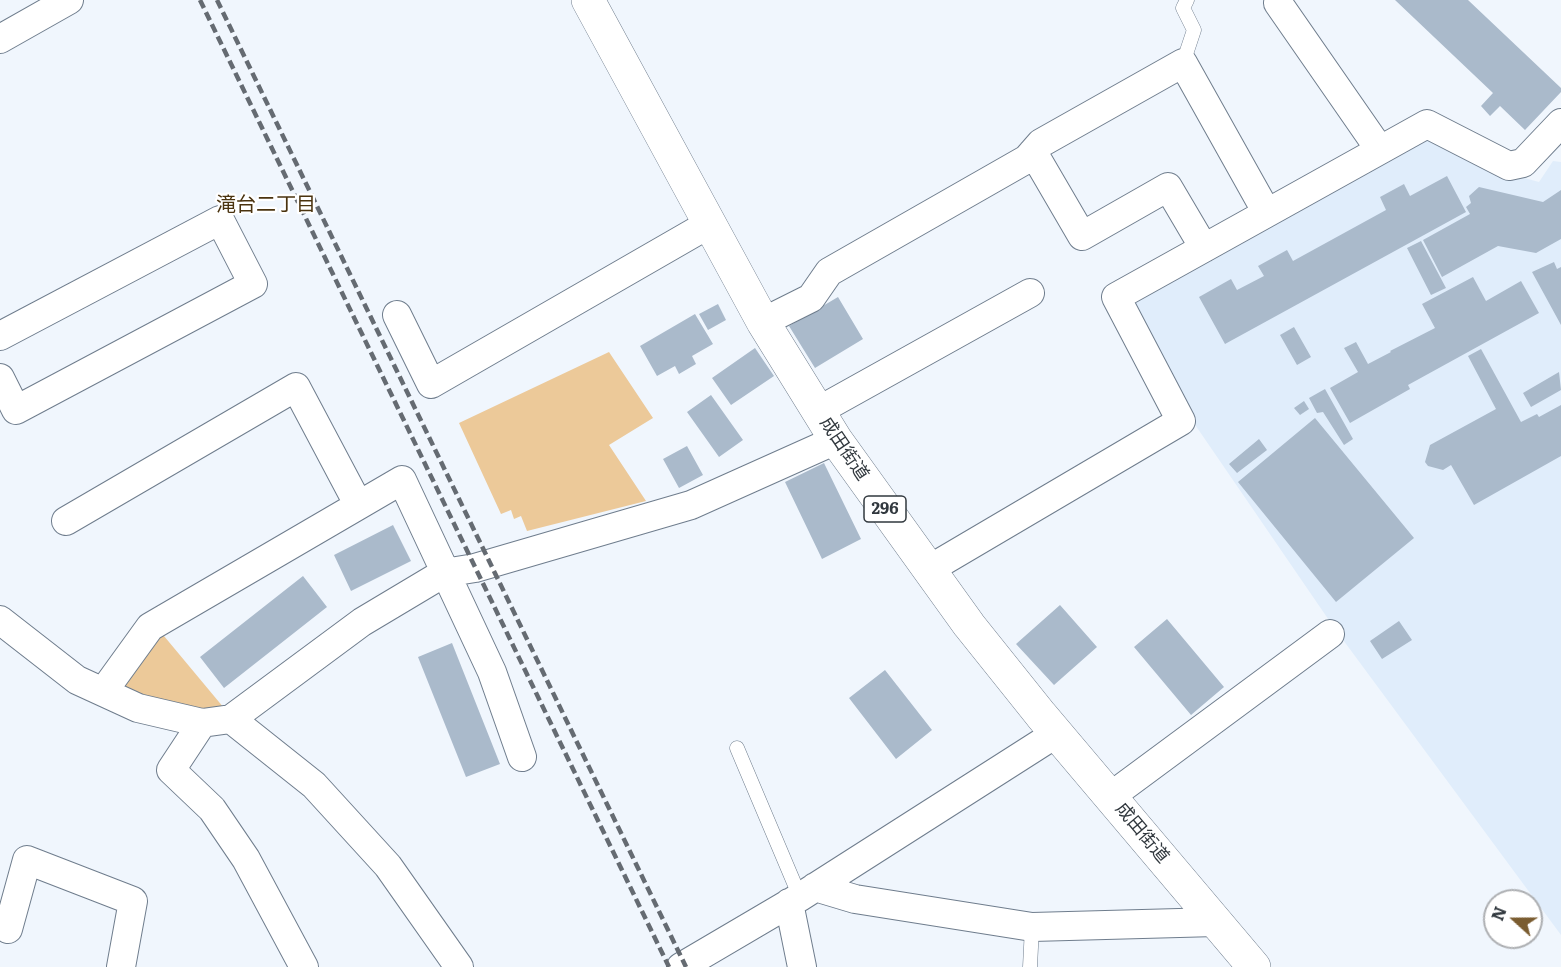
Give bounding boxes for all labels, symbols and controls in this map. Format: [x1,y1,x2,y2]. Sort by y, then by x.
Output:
district label: 滝台二丁目 [216,193,316,217]
street label: 成田街道 [815,413,873,485]
road number: 296 [864,496,906,522]
street label: 成田街道 [1111,798,1173,868]
north arrow [1483,889,1543,949]
text: N [1484,903,1512,924]

